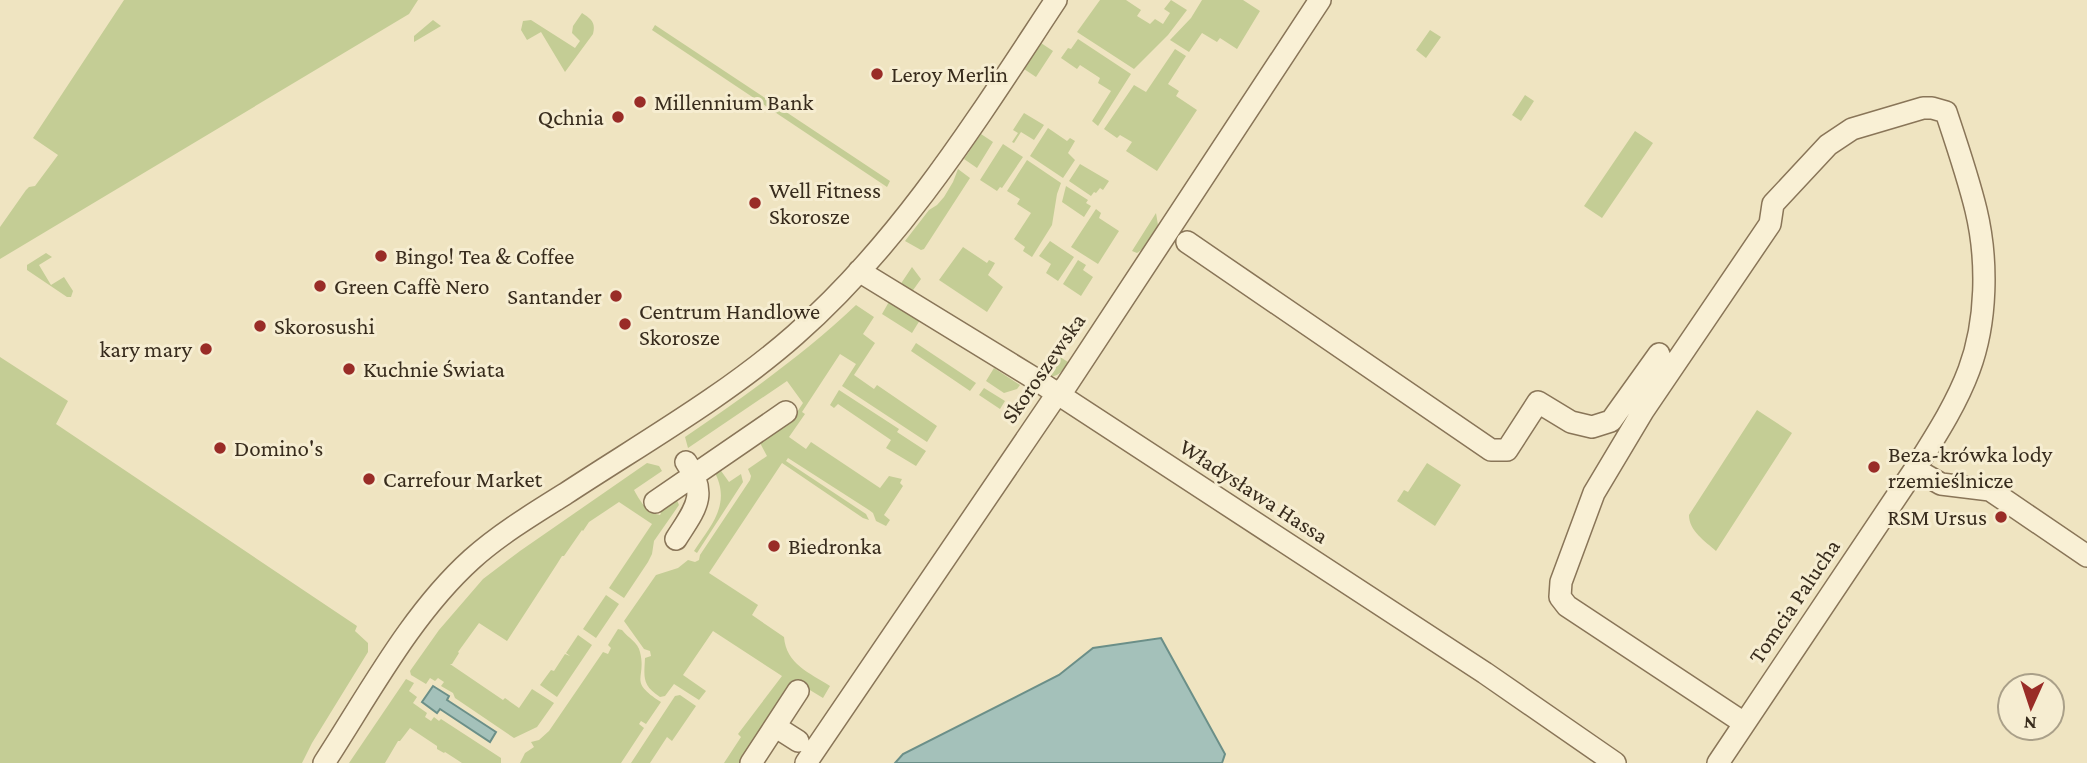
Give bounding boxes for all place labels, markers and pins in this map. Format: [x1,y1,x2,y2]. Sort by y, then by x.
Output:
place label: Leroy Merlin [891,61,1008,87]
marker: Leroy Merlin [869,66,885,82]
place label: Millennium Bank [654,89,814,115]
marker: Millennium Bank [632,94,648,110]
place label: Qchnia [538,104,604,130]
marker: Qchnia [610,109,626,125]
place label: Well Fitness Skorosze [769,177,881,229]
marker: Well Fitness Skorosze [747,195,763,211]
place label: Bingo! Tea & Coffee [395,243,574,269]
marker: Bingo! Tea & Coffee [373,248,389,264]
place label: Green Caffè Nero [334,273,489,299]
marker: Green Caffè Nero [312,278,328,294]
place label: Santander [507,283,602,309]
marker: Santander [608,288,624,304]
place label: Centrum Handlowe Skorosze [639,298,820,350]
place label: Skorosushi [274,313,375,339]
marker: Centrum Handlowe Skorosze [617,316,633,332]
marker: Skorosushi [252,318,268,334]
place label: kary mary [99,336,192,362]
marker: kary mary [198,341,214,357]
place label: Kuchnie Świata [363,356,505,382]
marker: Kuchnie Świata [341,361,357,377]
place label: Domino's [234,435,323,461]
marker: Domino's [212,440,228,456]
place label: Beza-krówka lody rzemieślnicze [1888,441,2053,493]
marker: Beza-krówka lody rzemieślnicze [1866,459,1882,475]
place label: Carrefour Market [383,466,543,492]
marker: Carrefour Market [361,471,377,487]
place label: RSM Ursus [1887,504,1987,530]
marker: RSM Ursus [1993,509,2009,525]
place label: Biedronka [788,533,882,559]
marker: Biedronka [766,538,782,554]

